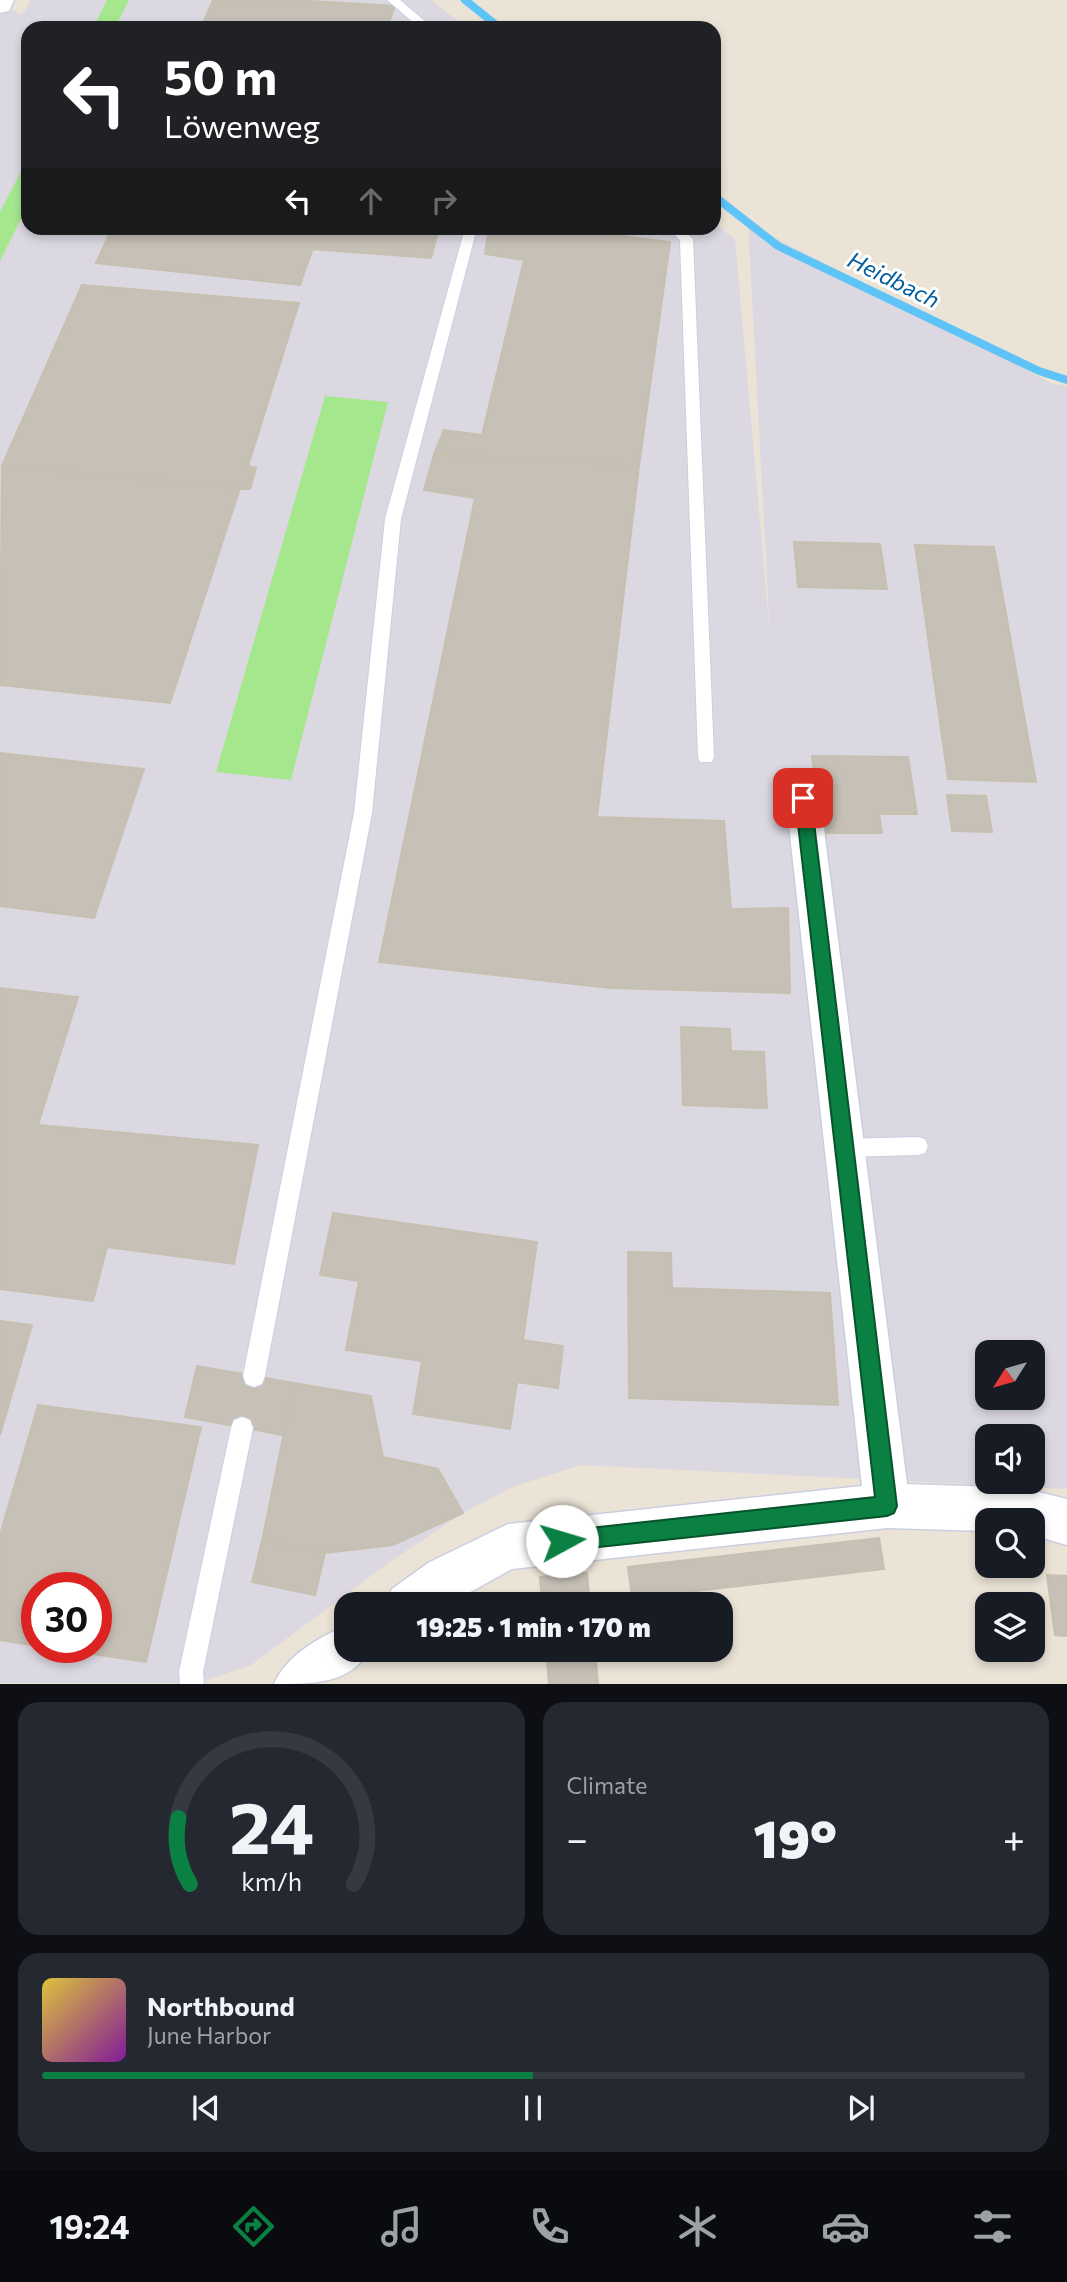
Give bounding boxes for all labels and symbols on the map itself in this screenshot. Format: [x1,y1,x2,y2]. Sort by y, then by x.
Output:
water label: Heidbach [843,245,945,313]
pin [773,768,833,828]
north arrow [975,1340,1045,1410]
position arrow [525,1504,599,1578]
speed limit sign: 30 [21,1572,112,1663]

